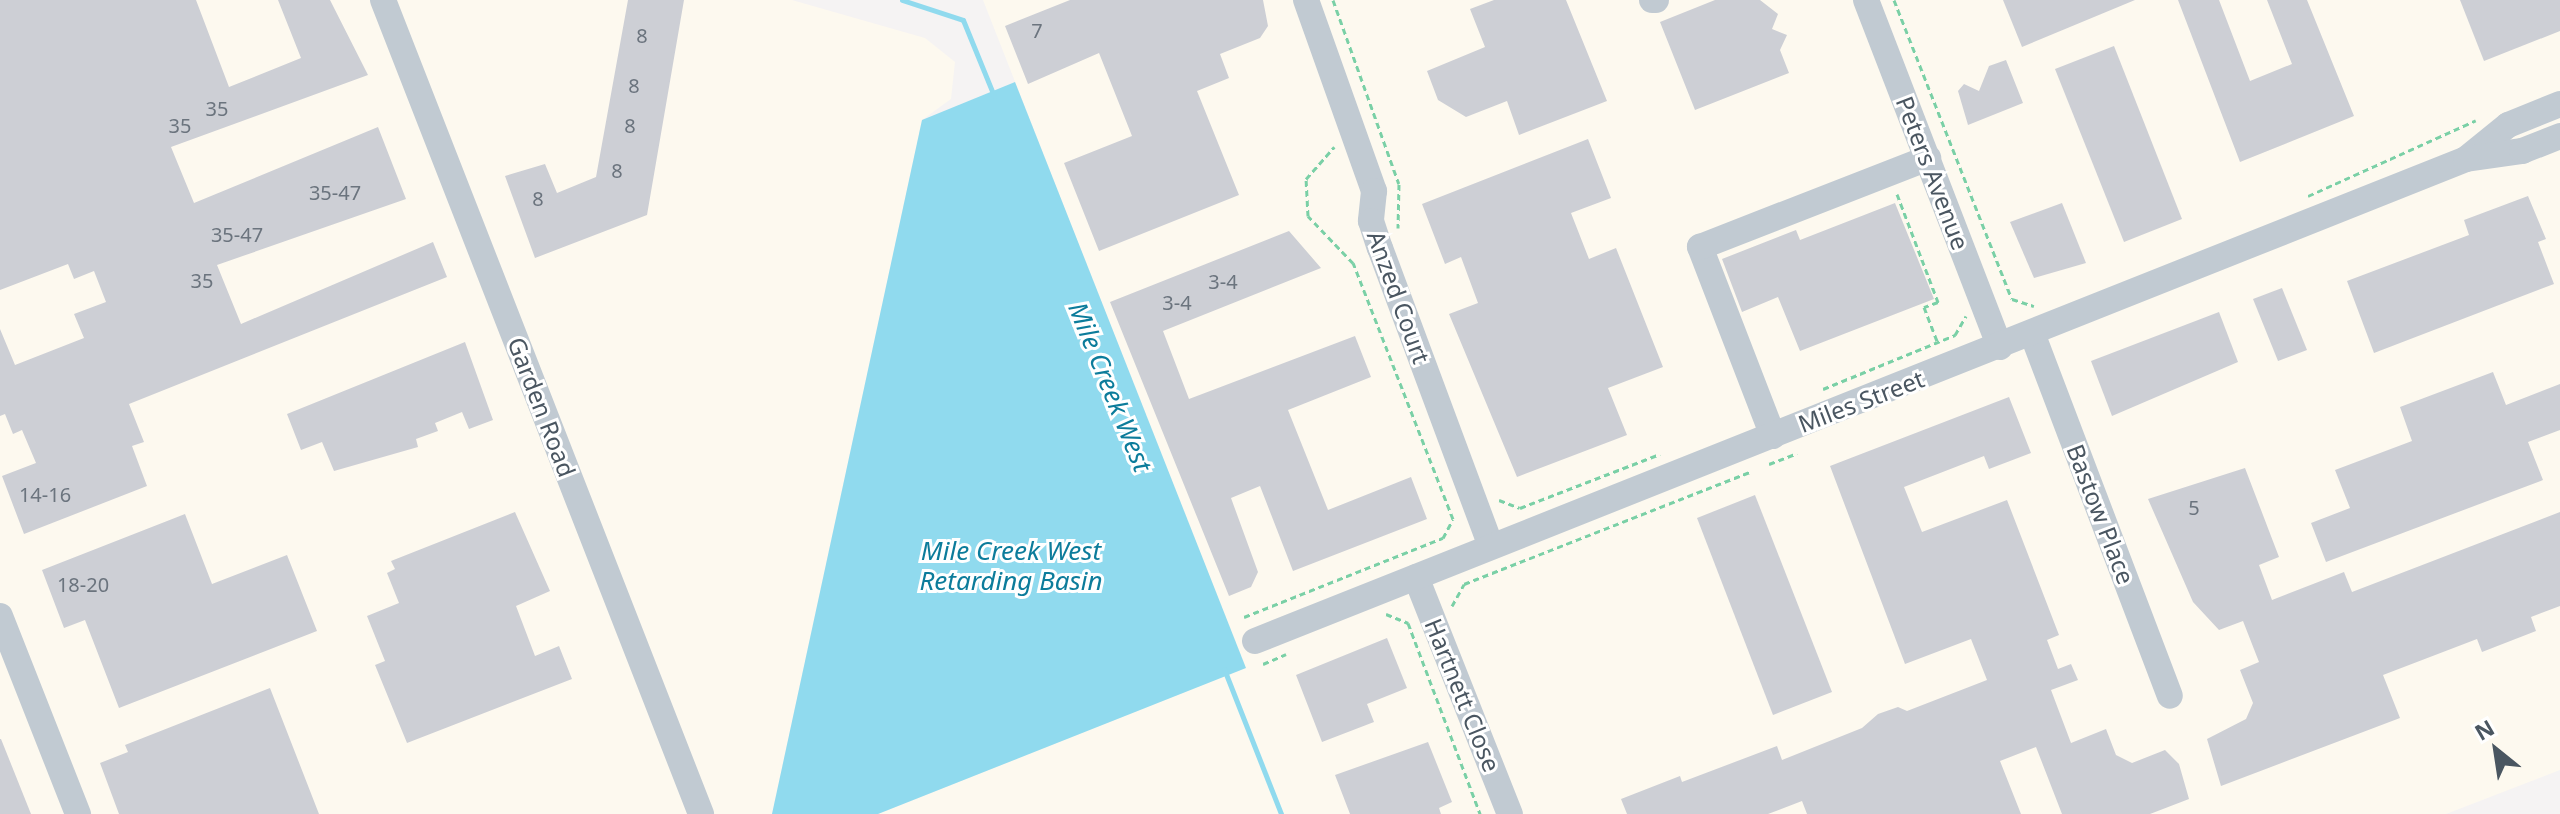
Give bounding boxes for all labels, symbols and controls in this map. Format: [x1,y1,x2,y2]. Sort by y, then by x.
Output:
house number: 7 [1031,18,1043,42]
house number: 8 [636,23,648,47]
house number: 8 [628,73,640,97]
street label: Peters Avenue [1890,92,1976,254]
house number: 35 [206,96,228,120]
house number: 35 [169,113,191,137]
house number: 8 [624,113,636,137]
house number: 8 [611,158,623,182]
house number: 35-47 [309,180,361,204]
house number: 8 [532,186,544,210]
house number: 35-47 [211,222,263,246]
street label: Anzed Court [1362,227,1436,367]
house number: 35 [191,268,213,292]
house number: 3-4 [1208,269,1238,293]
house number: 3-4 [1162,290,1192,314]
water label: Mile Creek West [1062,298,1158,476]
street label: Garden Road [502,333,582,481]
street label: Miles Street [1794,364,1928,438]
street label: Bastow Place [2061,440,2141,588]
house number: 14-16 [19,482,71,506]
house number: 5 [2188,495,2200,519]
water label: Mile Creek West Retarding Basin [919,535,1103,596]
house number: 18-20 [57,572,109,596]
street label: Hartnett Close [1419,614,1507,776]
north arrow [2456,710,2536,790]
text: N [2469,712,2499,747]

